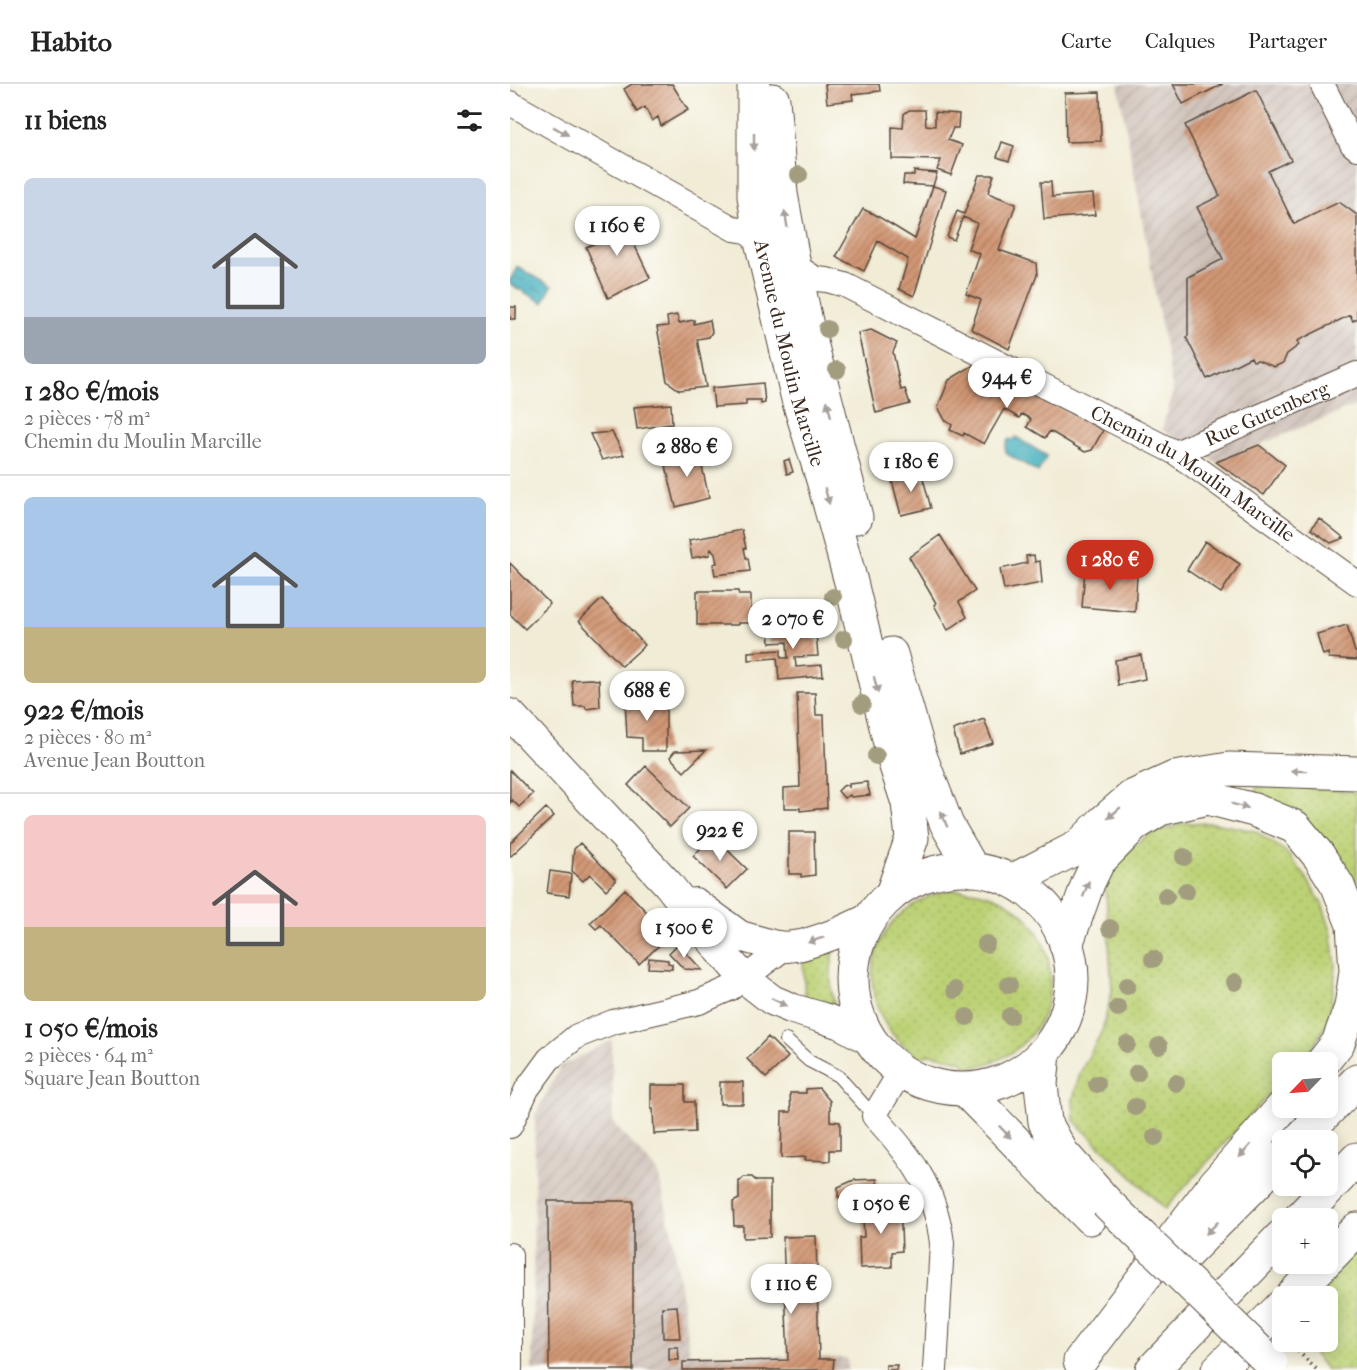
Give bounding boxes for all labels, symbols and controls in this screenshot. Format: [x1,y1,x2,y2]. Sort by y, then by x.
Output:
text: Habito [30,25,112,58]
text: Carte [1061,29,1112,53]
text: Calques [1145,29,1215,53]
text: Partager [1248,29,1327,53]
icon: filters [453,104,486,137]
text: 11 biens [24,105,107,136]
one-way arrow [553,126,570,136]
one-way arrow [749,133,759,152]
pin: 1 160 € [562,206,672,257]
one-way arrow [781,209,790,228]
text: 1 160 € [589,214,645,237]
icon: home [201,217,309,325]
street label: Avenue du Moulin Marcille [749,236,829,470]
pin: 944 € [965,358,1049,409]
text: 944 € [982,366,1032,389]
text: 1 280 €/mois [24,376,159,407]
street label: Rue Gutenberg [1201,377,1333,451]
one-way arrow [823,400,833,418]
street label: Chemin du Moulin Marcille [1087,401,1299,547]
text: 2 pièces · 78 m² [24,407,150,430]
pin: 2 880 € [632,427,742,478]
text: Chemin du Moulin Marcille [24,430,262,453]
text: 2 880 € [656,435,718,458]
pin: 1 180 € [856,442,966,493]
text: 1 180 € [883,450,939,473]
one-way arrow [823,488,832,506]
icon: home [201,536,309,644]
pin: 1 280 € [1055,540,1165,591]
text: 1 280 € [1081,548,1139,571]
pin: 2 070 € [738,599,848,650]
text: 2 070 € [762,607,824,630]
pin: 688 € [605,671,689,722]
one-way arrow [872,676,882,694]
text: 688 € [623,679,671,702]
text: 922 €/mois [24,695,144,726]
text: 2 pièces · 80 m² [24,726,151,749]
text: Avenue Jean Boutton [24,749,205,772]
one-way arrow [1289,767,1308,776]
one-way arrow [1231,802,1249,812]
one-way arrow [1107,806,1122,819]
one-way arrow [939,809,949,827]
pin: 922 € [678,811,762,862]
text: 922 € [696,819,744,842]
icon: home [201,854,309,962]
one-way arrow [1081,880,1091,898]
pin: 1 500 € [629,908,739,959]
text: 1 500 € [655,916,713,939]
one-way arrow [807,936,825,945]
one-way arrow [770,998,787,1007]
text: 1 050 €/mois [24,1013,158,1044]
text: 2 pièces · 64 m² [24,1044,153,1067]
north arrow [1272,1052,1338,1118]
map controls [1272,1052,1338,1352]
text: Square Jean Boutton [24,1067,200,1090]
one-way arrow [998,1125,1012,1139]
button: locate [1272,1130,1338,1196]
one-way arrow [1239,1143,1252,1158]
pin: 1 050 € [826,1184,936,1235]
text: 1 050 € [852,1192,910,1215]
button: + [1272,1208,1338,1274]
one-way arrow [1204,1221,1219,1235]
pin: 1 110 € [736,1264,846,1315]
text: 1 110 € [765,1272,817,1295]
button: − [1272,1286,1338,1352]

